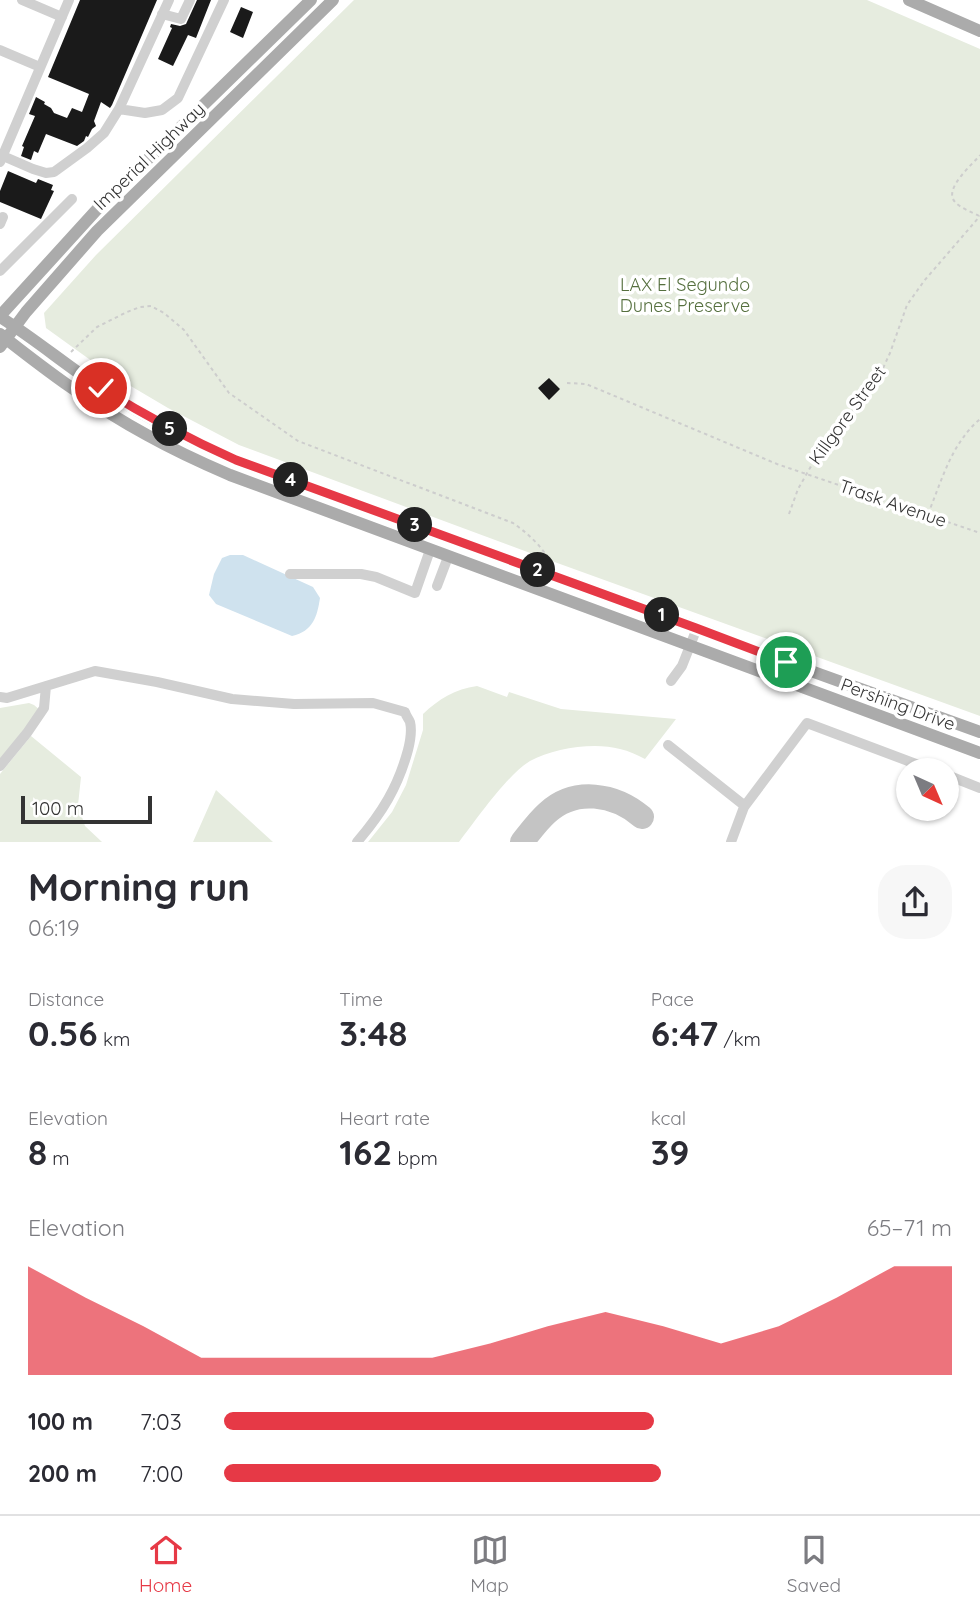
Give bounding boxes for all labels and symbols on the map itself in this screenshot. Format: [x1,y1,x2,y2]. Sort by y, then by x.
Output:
street label: Imperial Highway [89,97,209,215]
park label: LAX El Segundo Dunes Preserve [620,273,750,317]
pin [71,358,131,418]
street label: Killgore Street [803,361,891,469]
pin: 5 [152,412,188,446]
pin: 4 [274,462,308,498]
street label: Trask Avenue [836,474,950,532]
pin: 3 [398,508,432,542]
pin: 2 [520,552,556,588]
pin: 1 [644,598,680,632]
pin [756,632,816,692]
street label: Pershing Drive [838,673,958,735]
north arrow [896,758,959,821]
scale bar [21,793,152,825]

